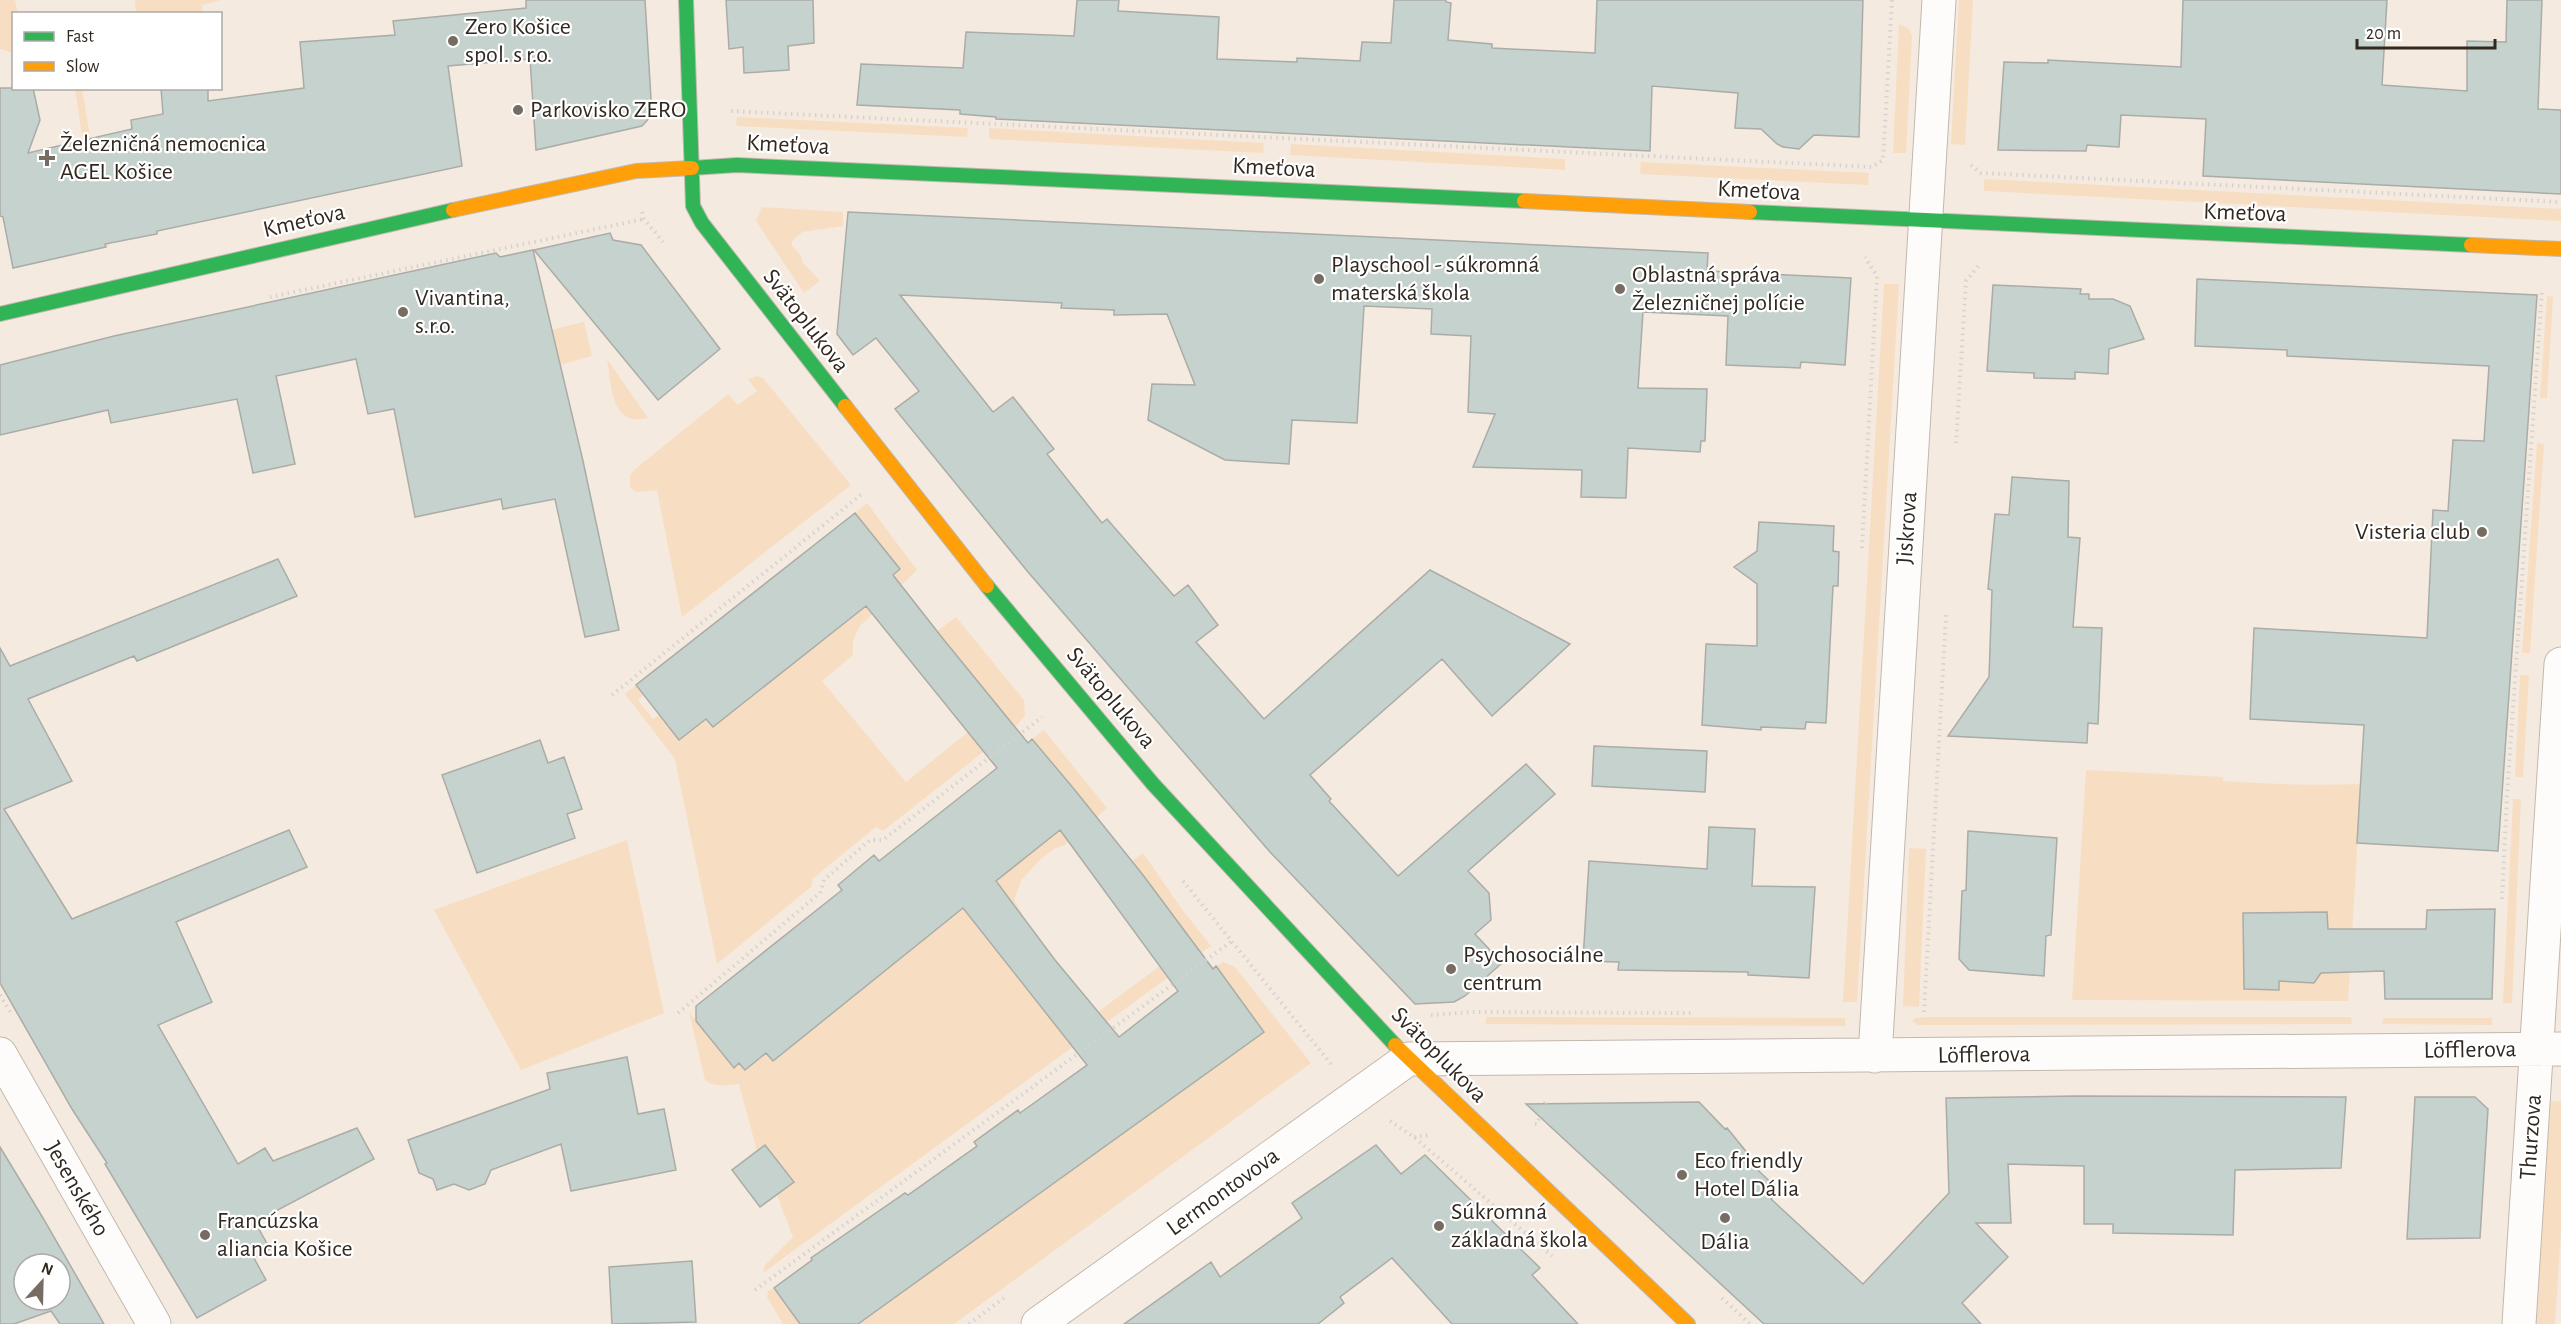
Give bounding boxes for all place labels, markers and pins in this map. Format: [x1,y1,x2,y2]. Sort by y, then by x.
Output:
place label: Zero Košice spol. s r.o. [465,15,571,67]
marker: Zero Košice spol. s r.o. [446,34,460,48]
place label: Parkovisko ZERO [530,98,686,122]
marker: Parkovisko ZERO [511,103,525,117]
place label: Železničná nemocnica AGEL Košice [60,131,266,184]
marker: Železničná nemocnica AGEL Košice [38,149,56,167]
place label: Playschool - súkromná materská škola [1331,253,1540,305]
place label: Oblastná správa Železničnej polície [1632,263,1805,315]
marker: Playschool - súkromná materská škola [1312,272,1326,286]
marker: Oblastná správa Železničnej polície [1613,282,1627,296]
place label: Vivantina, s.r.o. [415,286,510,338]
marker: Vivantina, s.r.o. [396,305,410,319]
place label: Visteria club [2355,520,2470,544]
marker: Visteria club [2475,525,2489,539]
place label: Psychosociálne centrum [1463,943,1604,995]
marker: Psychosociálne centrum [1444,962,1458,976]
place label: Eco friendly Hotel Dália [1694,1149,1803,1201]
marker: Eco friendly Hotel Dália [1675,1168,1689,1182]
place label: Súkromná základná škola [1451,1200,1588,1252]
place label: Francúzska aliancia Košice [217,1209,353,1261]
marker: Dália [1718,1211,1732,1225]
marker: Súkromná základná škola [1432,1219,1446,1233]
marker: Francúzska aliancia Košice [198,1228,212,1242]
place label: Dália [1700,1230,1750,1254]

